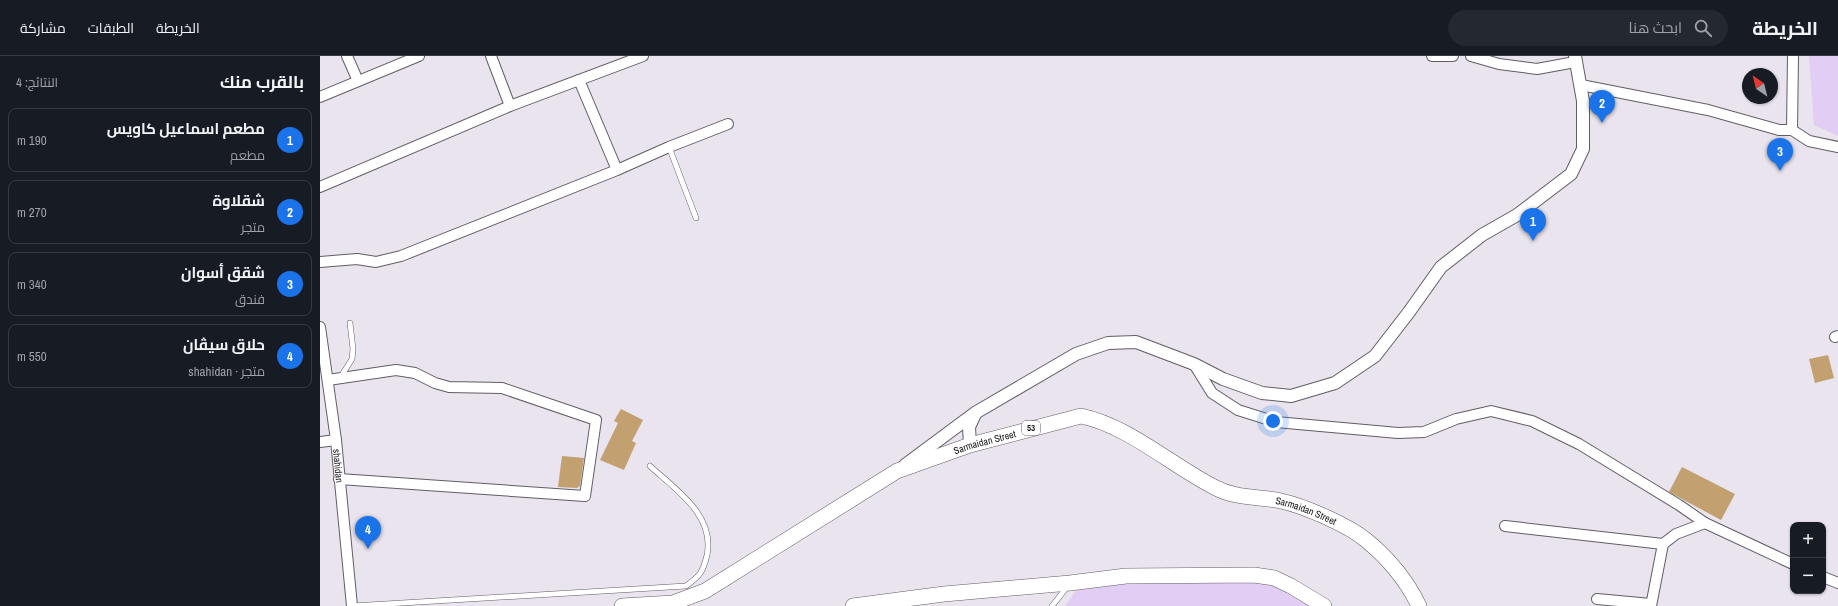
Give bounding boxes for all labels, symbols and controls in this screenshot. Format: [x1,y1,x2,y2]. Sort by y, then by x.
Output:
search box [1448,10,1728,46]
text: الخريطة [1752,15,1818,41]
text: ابحث هنا [1629,17,1682,38]
icon: search [1692,17,1714,39]
text: مشاركة [20,19,66,37]
text: الطبقات [88,19,134,37]
text: الخريطة [156,19,200,37]
north arrow [1742,68,1778,104]
text: بالقرب منك [220,70,304,93]
text: النتائج: 4 [16,74,58,91]
pin: 2 [1589,90,1615,123]
text: مطعم اسماعیل کاویس [107,118,265,139]
text: 190 m [17,132,47,149]
text: 1 [287,132,293,149]
pin: 3 [1767,138,1793,171]
text: مطعم [230,147,265,164]
text: شقلاوة [212,190,265,211]
text: 270 m [17,204,47,221]
text: 2 [287,204,293,221]
pin: 1 [1520,208,1546,241]
text: متجر [241,219,265,236]
text: شقق أسوان [181,262,265,283]
text: 340 m [17,276,47,293]
text: 3 [287,276,293,293]
text: فندق [235,291,265,308]
text: حلاق سیڤان [183,334,265,355]
text: 550 m [17,348,47,365]
text: 4 [287,348,293,365]
text: متجر · shahidan [188,363,265,380]
your location [1263,411,1283,431]
road number: 53 [1022,421,1040,435]
street label: Sarmaidan Street [952,427,1018,457]
street label: shahidan [330,448,346,483]
street label: Sarmaidan Street [1274,494,1339,528]
pin: 4 [355,516,381,549]
map controls [1790,522,1826,594]
button: + [1790,522,1826,558]
button: − [1790,558,1826,594]

